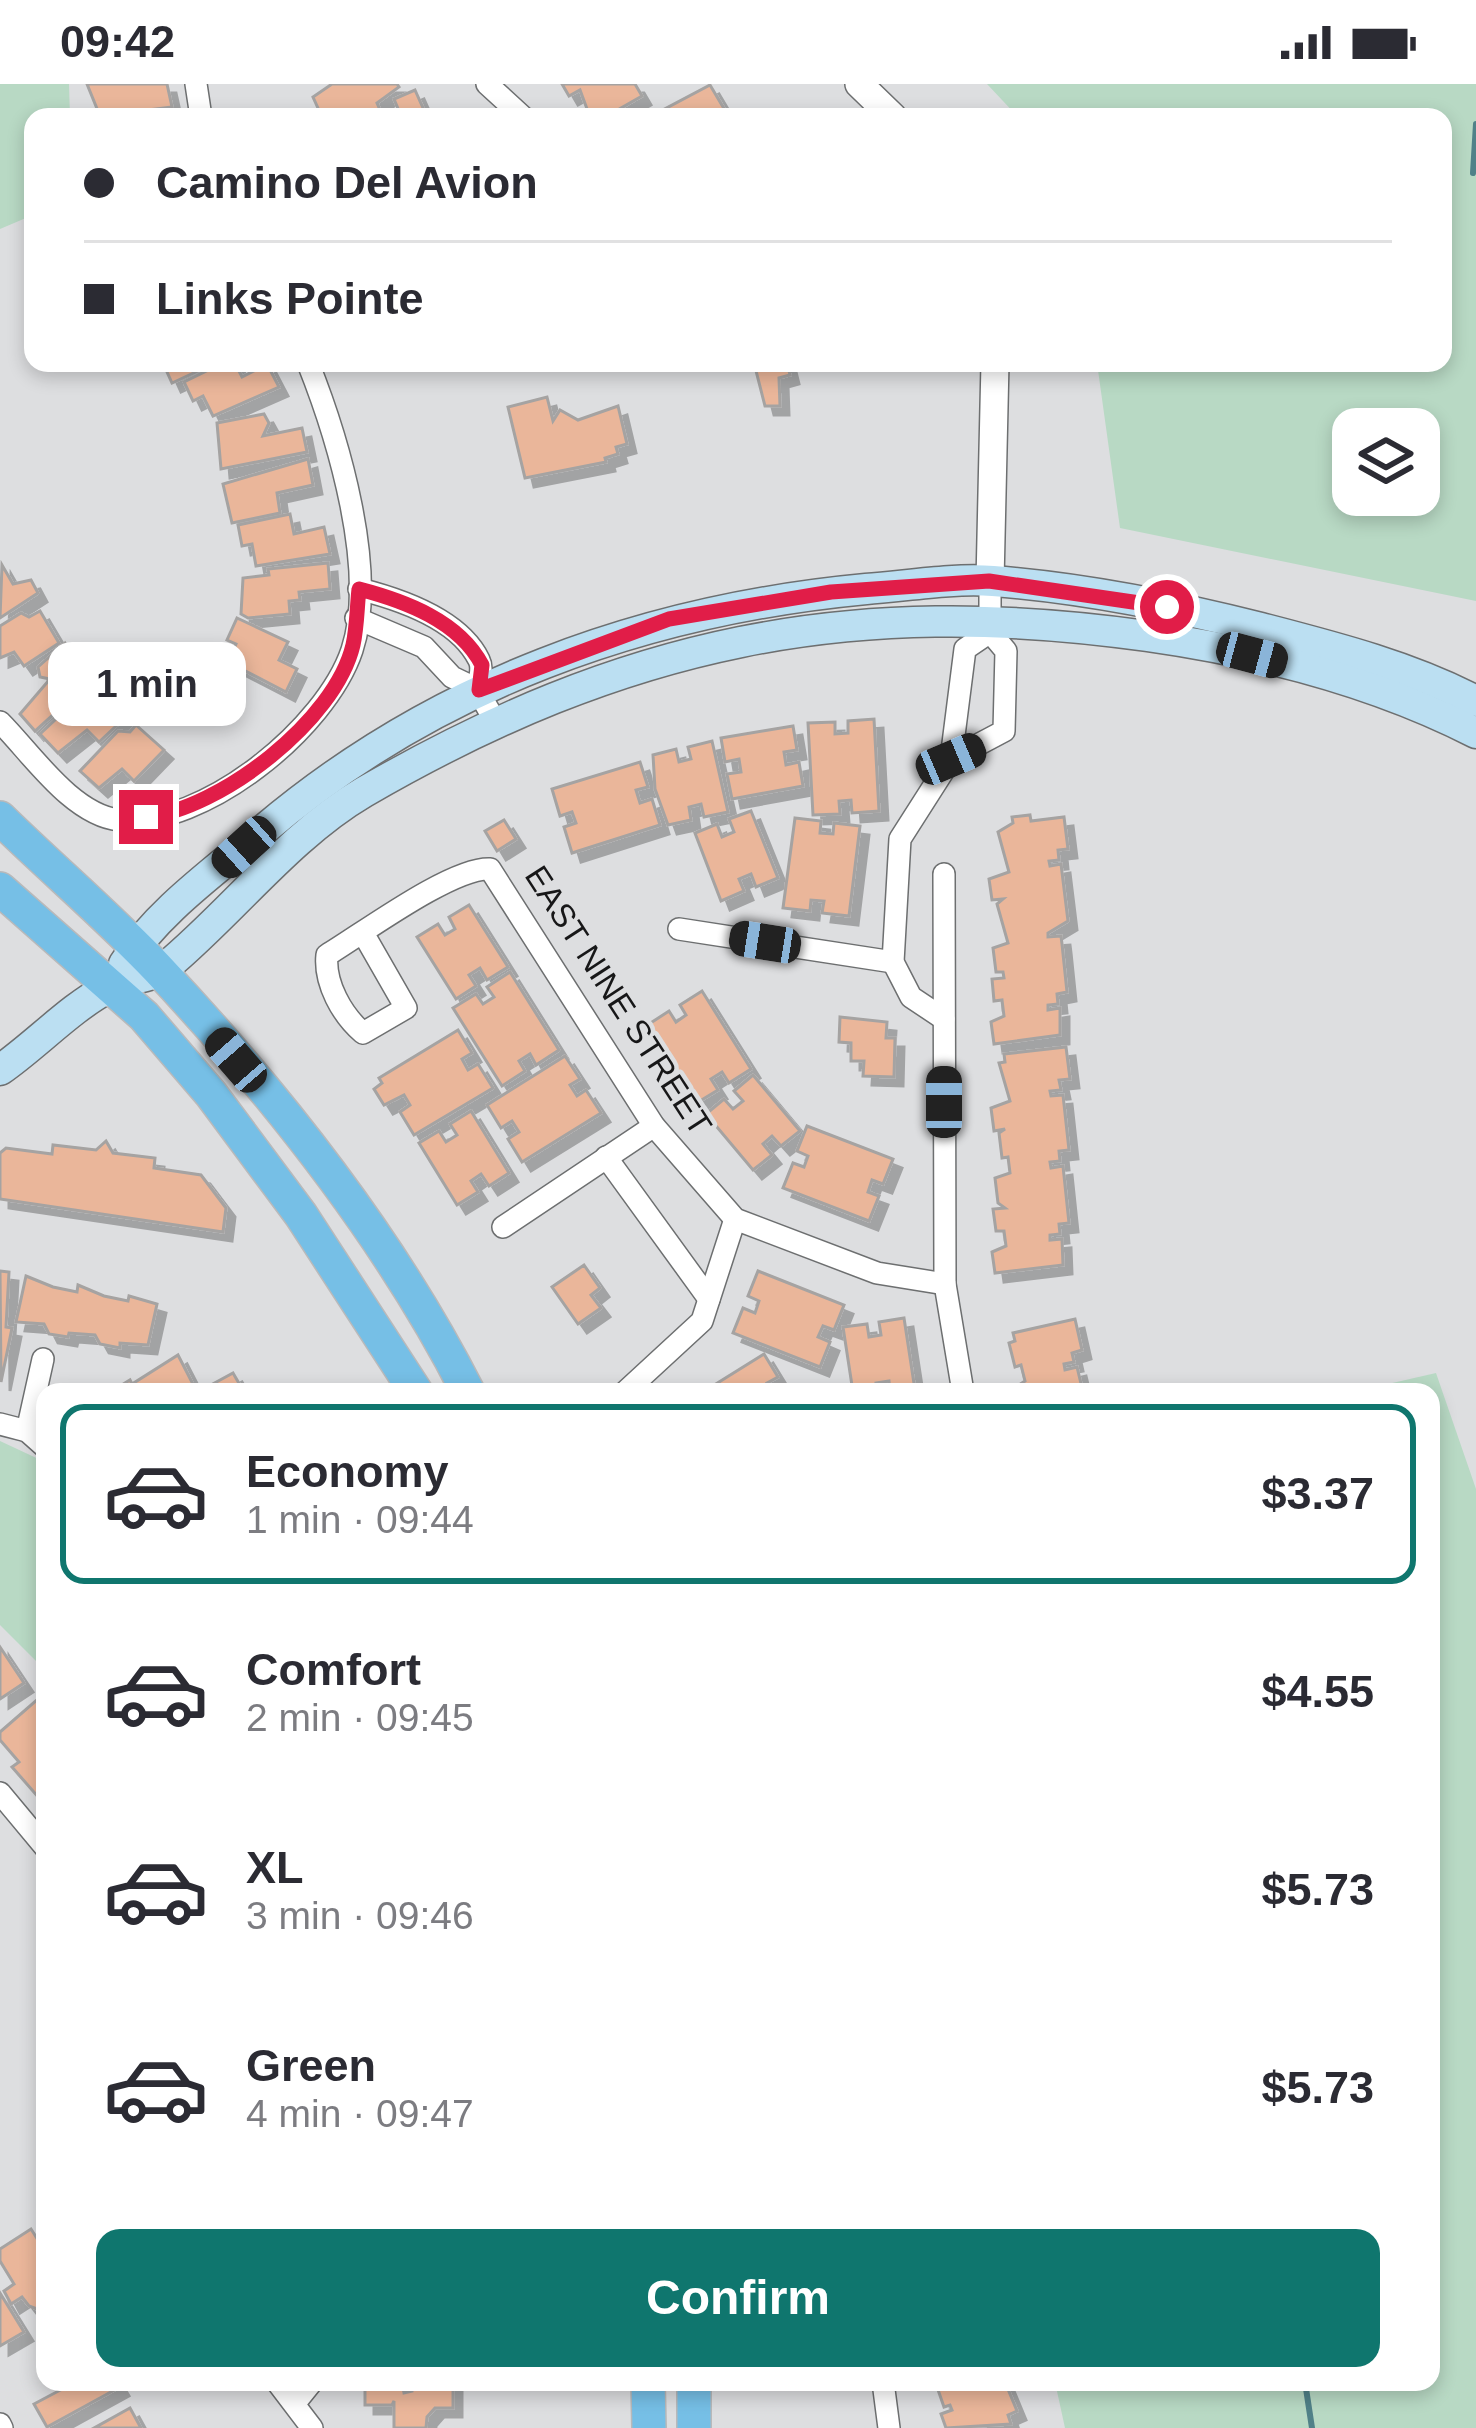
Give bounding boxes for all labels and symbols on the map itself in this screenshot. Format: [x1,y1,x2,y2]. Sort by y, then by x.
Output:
route start [1140,580,1194,634]
car [1213,628,1291,682]
callout: 1 min [47,643,245,727]
car [911,728,991,790]
route end [119,790,173,844]
car [205,810,283,884]
street label: EAST NINE STREET [518,859,719,1142]
car [727,919,803,965]
car [199,1021,273,1099]
car [926,1066,962,1138]

